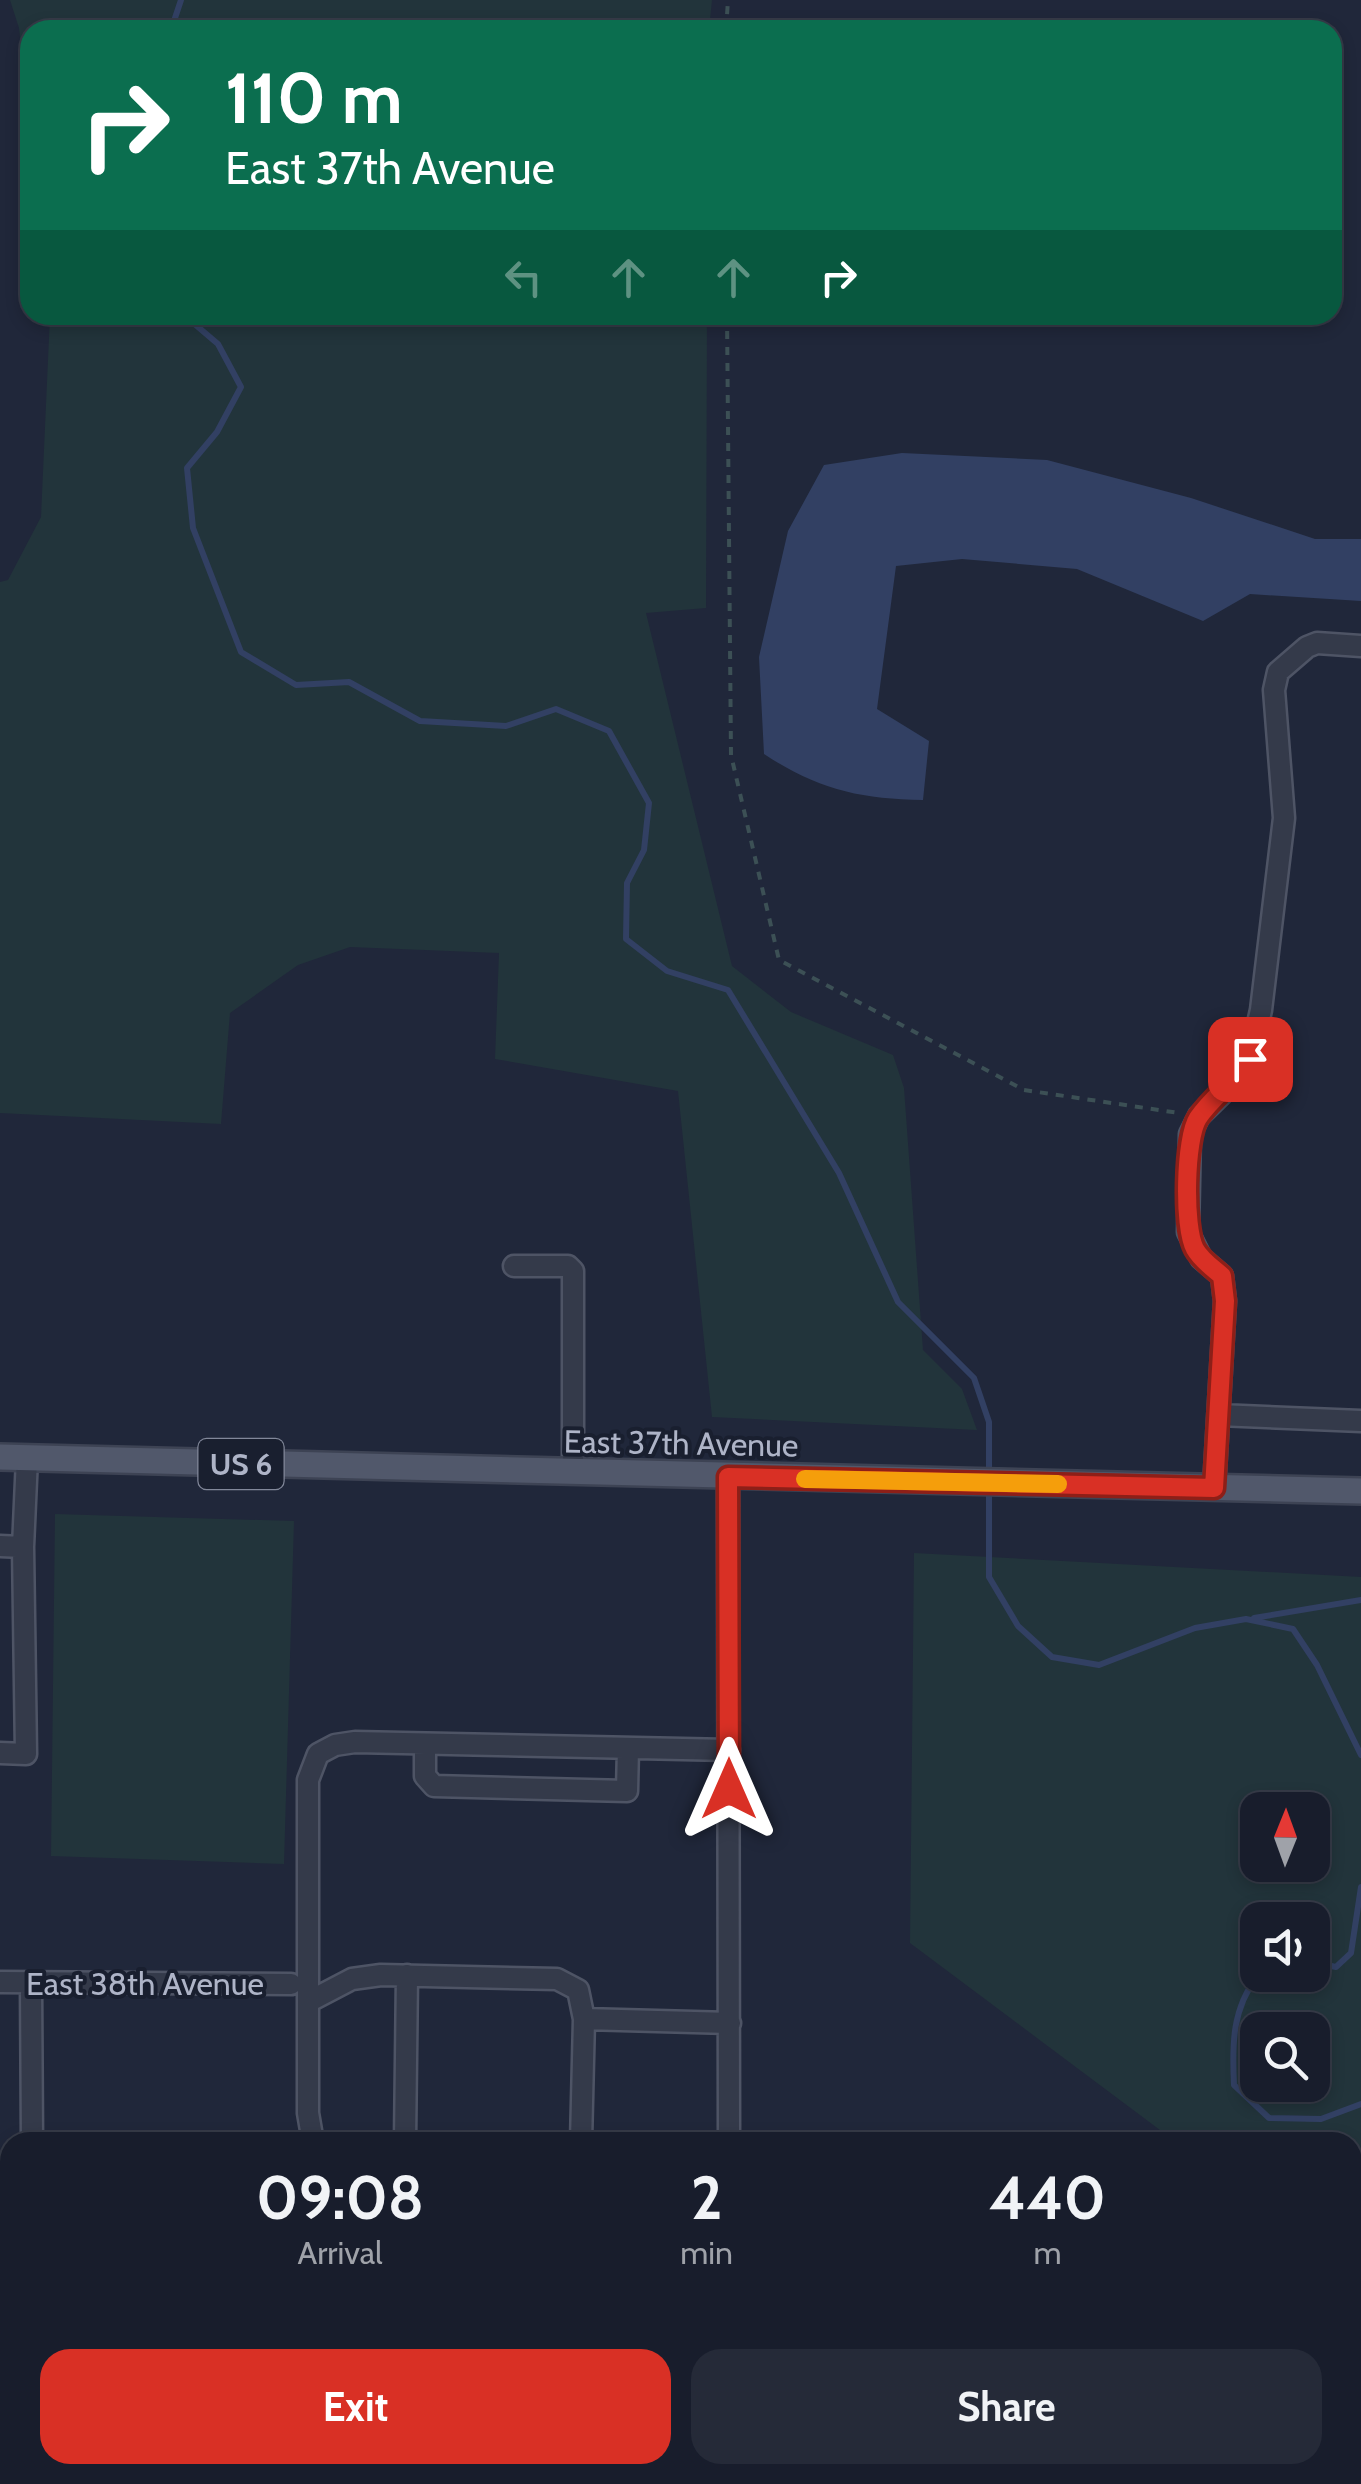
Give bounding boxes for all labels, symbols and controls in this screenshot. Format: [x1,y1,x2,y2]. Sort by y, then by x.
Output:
text: 110 m [225,55,403,141]
icon: right [60,60,190,190]
text: East 37th Avenue [225,141,555,195]
icon: left [496,250,551,305]
icon: ahead [601,250,656,305]
icon: ahead [706,250,761,305]
icon: right [811,250,866,305]
pin [1208,1017,1293,1102]
icon: arrive [1223,1032,1278,1087]
street label: East 37th Avenue [563,1421,799,1465]
road number: US 6 [198,1439,284,1489]
position arrow [677,1737,781,1841]
north arrow [1240,1792,1330,1882]
map controls [1240,1792,1330,2102]
button: sound [1240,1902,1330,1992]
street label: East 38th Avenue [26,1964,264,2003]
button: search [1240,2012,1330,2102]
text: 09:08 [256,2161,424,2234]
text: 2 [691,2161,722,2234]
text: 440 [989,2161,1106,2234]
text: Arrival [297,2233,383,2272]
text: min [680,2233,733,2272]
text: m [1033,2233,1061,2272]
button: Exit [40,2349,671,2464]
button: Share [691,2349,1322,2464]

